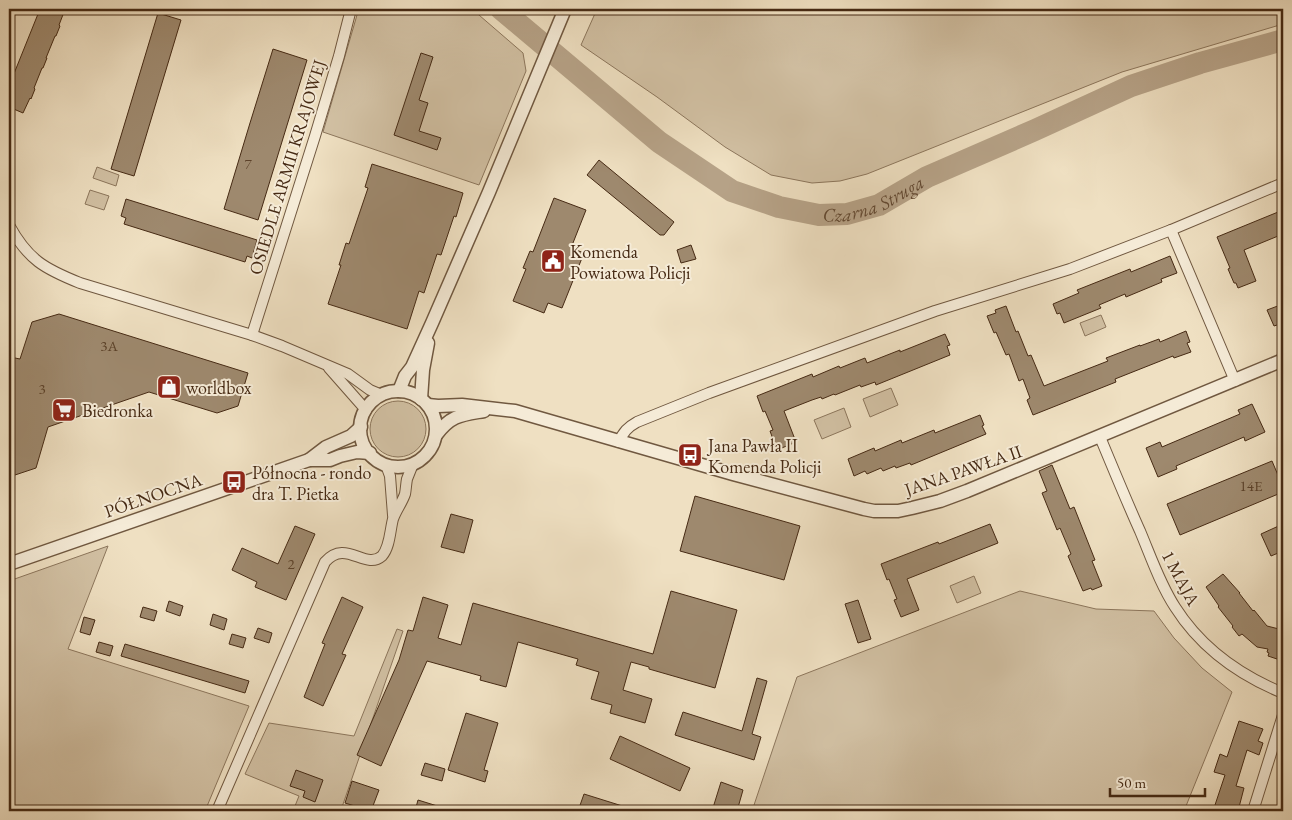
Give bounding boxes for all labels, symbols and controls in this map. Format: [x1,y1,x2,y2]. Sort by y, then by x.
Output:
street label: OSIEDLE ARMII KRAJOWEJ [243,57,331,277]
house number: 7 [244,154,252,173]
water label: Czarna Struga [822,169,928,227]
place label: Komenda Powiatowa Policji [570,240,691,284]
public building icon: Komenda Powiatowa Policji [540,248,566,274]
house number: 3A [100,336,118,355]
shop icon: worldbox [156,374,182,400]
place label: worldbox [186,376,252,399]
house number: 3 [38,379,46,398]
supermarket icon: Biedronka [51,397,77,423]
place label: Biedronka [82,399,154,422]
place label: Jana Pawła II Komenda Policji [706,434,822,478]
street label: JANA PAWŁA II [899,439,1025,501]
bus stop icon: Jana Pawła II Komenda Policji [677,442,703,468]
place label: Północna - rondo dra T. Pietka [252,461,372,505]
street label: PÓŁNOCNA [101,467,205,522]
bus stop icon: Północna - rondo dra T. Pietka [221,469,247,495]
house number: 14E [1240,476,1263,495]
street label: 1 MAJA [1157,546,1205,610]
house number: 2 [287,554,295,573]
scale bar [1110,765,1204,797]
text: 50 m [1117,773,1146,792]

